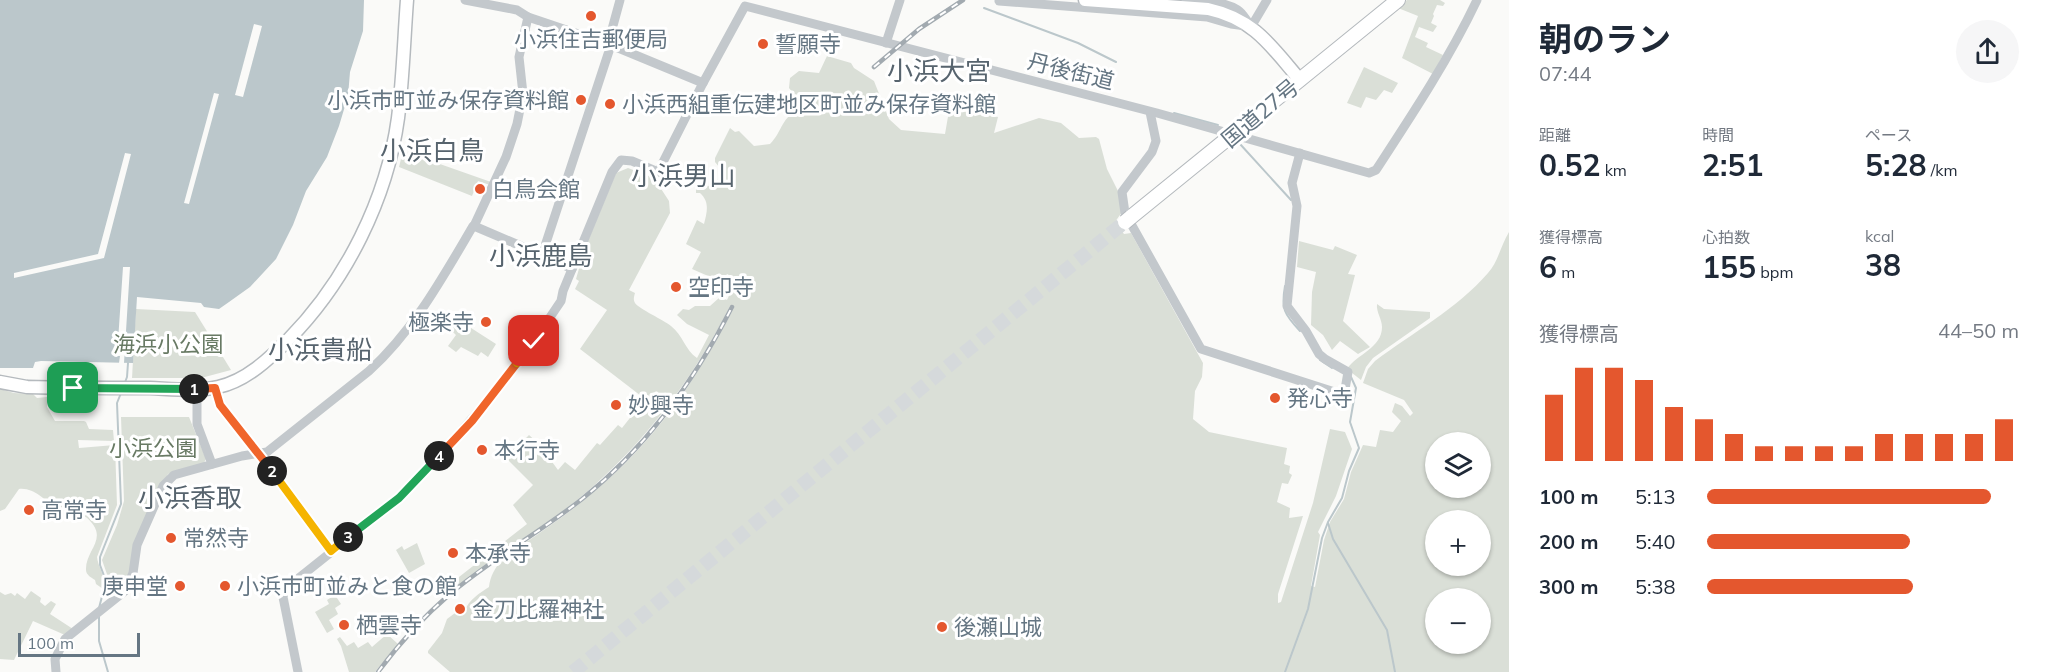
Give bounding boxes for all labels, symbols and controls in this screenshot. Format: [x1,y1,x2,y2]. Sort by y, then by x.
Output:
marker: 小浜住吉郵便局 [584,9,598,23]
text: 朝のラン [1539,18,1671,59]
button: share [1956,20,2019,83]
place label: 小浜住吉郵便局 [514,25,668,53]
place label: 誓願寺 [775,30,841,58]
marker: 誓願寺 [756,37,770,51]
street label: 丹後街道 [1025,47,1117,95]
district label: 小浜大宮 [887,54,991,87]
text: 07:44 [1539,61,1592,86]
street label: 国道27号 [1216,73,1304,153]
place label: 小浜市町並み保存資料館 [327,86,569,114]
place label: 小浜西組重伝建地区町並み保存資料館 [622,90,996,118]
marker: 小浜市町並み保存資料館 [574,93,588,107]
marker: 小浜西組重伝建地区町並み保存資料館 [603,97,617,111]
text: 距離 [1539,125,1571,145]
text: 時間 [1702,125,1734,145]
text: ペース [1865,125,1912,145]
district label: 小浜白鳥 [380,134,484,167]
text: 0.52 [1539,146,1600,184]
text: 2:51 [1702,146,1763,184]
text: 5:28 [1865,146,1926,184]
district label: 小浜男山 [631,159,735,192]
text: km [1600,160,1627,180]
text: /km [1926,160,1957,180]
place label: 白鳥会館 [492,175,580,203]
marker: 白鳥会館 [473,182,487,196]
text: kcal [1865,226,1894,246]
text: 獲得標高 [1539,227,1603,247]
text: 心拍数 [1702,227,1750,247]
district label: 小浜鹿島 [489,239,593,272]
text: 38 [1865,246,1901,284]
text: 6 [1539,248,1557,286]
text: 155 [1702,248,1756,286]
text: m [1557,262,1575,282]
text: bpm [1756,262,1793,282]
place label: 空印寺 [688,273,754,301]
marker: 空印寺 [669,280,683,294]
place label: 極楽寺 [408,308,474,336]
marker: 極楽寺 [479,315,493,329]
pin [508,315,559,366]
text: 44–50 m [1938,318,2019,343]
text: 獲得標高 [1539,321,1619,346]
icon: check [517,324,550,357]
park label: 海浜小公園 [113,330,223,358]
district label: 小浜貴船 [268,333,372,366]
pin [47,362,98,413]
icon: arrive [56,371,89,404]
pin: 1 [179,374,209,404]
text: 1 [189,379,199,399]
place label: 発心寺 [1287,384,1353,412]
place label: 妙興寺 [628,391,694,419]
marker: 発心寺 [1268,391,1282,405]
marker: 妙興寺 [609,398,623,412]
map controls [1425,432,1491,654]
button: layers [1425,432,1491,498]
park label: 小浜公園 [109,434,197,462]
place label: 本行寺 [494,436,560,464]
pin: 4 [424,441,454,471]
marker: 本行寺 [475,443,489,457]
text: 4 [434,446,444,466]
pin: 2 [257,456,287,486]
text: 2 [267,461,277,481]
district label: 小浜香取 [138,481,242,514]
text: 100 m [1539,484,1598,509]
text: 5:13 [1635,484,1676,509]
place label: 高常寺 [41,496,107,524]
marker: 高常寺 [22,503,36,517]
button: + [1425,510,1491,576]
pin: 3 [333,522,363,552]
place label: 常然寺 [183,524,249,552]
text: 3 [343,527,353,547]
text: 200 m [1539,529,1598,554]
text: 5:40 [1635,529,1676,554]
marker: 常然寺 [164,531,178,545]
place label: 本承寺 [465,539,531,567]
marker: 本承寺 [446,546,460,560]
place label: 庚申堂 [102,572,168,600]
place label: 小浜市町並みと食の館 [237,572,457,600]
text: 300 m [1539,574,1598,599]
text: 5:38 [1635,574,1676,599]
marker: 庚申堂 [173,579,187,593]
marker: 小浜市町並みと食の館 [218,579,232,593]
button: − [1425,588,1491,654]
place label: 金刀比羅神社 [472,595,604,623]
marker: 金刀比羅神社 [453,602,467,616]
place label: 栖雲寺 [356,611,422,639]
place label: 後瀬山城 [954,613,1042,641]
marker: 栖雲寺 [337,618,351,632]
marker: 後瀬山城 [935,620,949,634]
scale bar [18,630,140,658]
text: 100 m [27,633,74,653]

